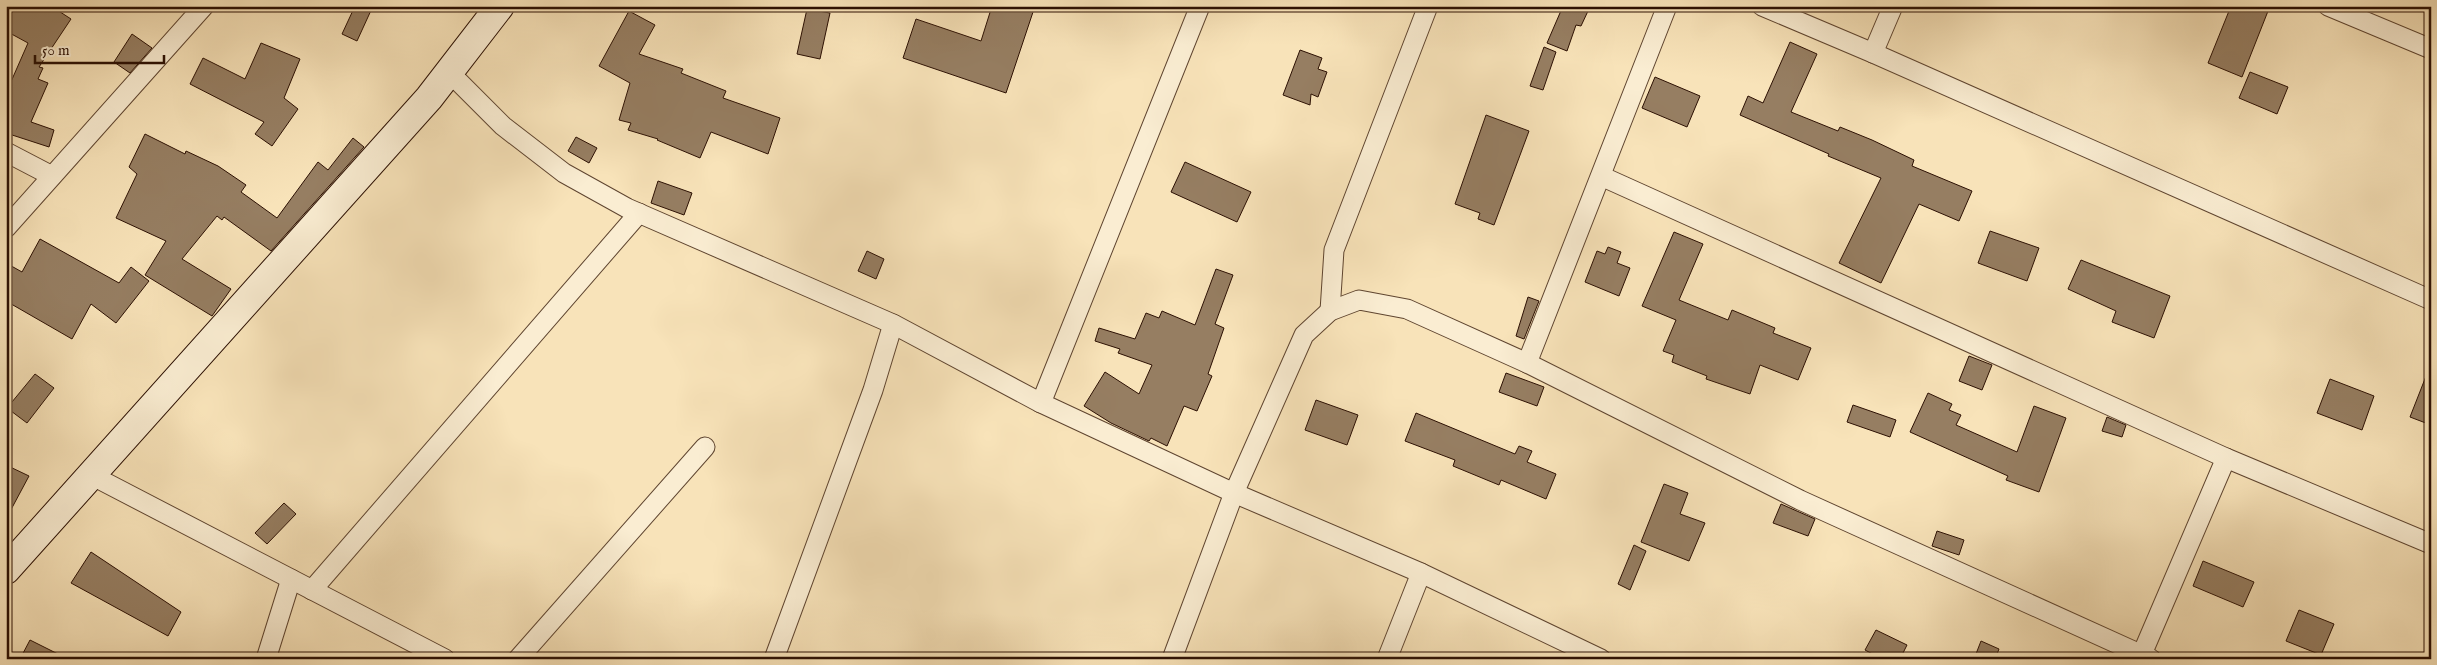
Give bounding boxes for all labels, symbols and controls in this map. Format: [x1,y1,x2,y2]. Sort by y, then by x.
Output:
scale bar [35,32,164,64]
text: 50 m [42,41,70,60]

